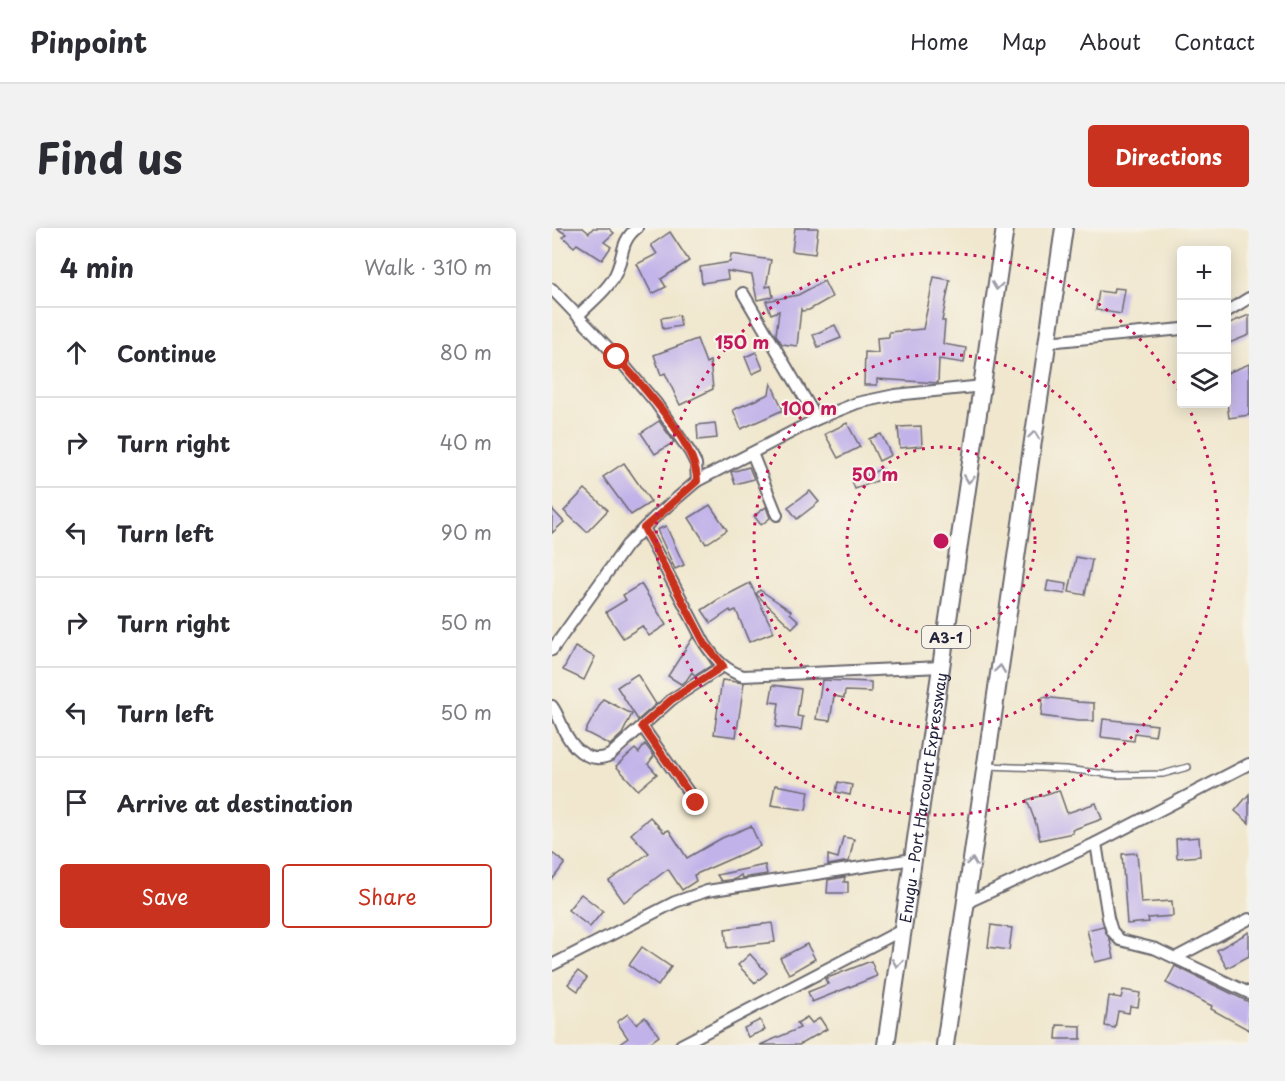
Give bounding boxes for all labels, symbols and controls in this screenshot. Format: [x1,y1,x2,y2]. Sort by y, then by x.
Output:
text: Pinpoint [30,20,147,63]
text: Home [910,25,969,57]
text: Map [1002,25,1047,57]
text: About [1080,25,1141,57]
text: Contact [1174,25,1255,57]
text: Find us [36,125,183,188]
button: Directions [1088,125,1249,187]
map controls [1177,246,1231,408]
button: + [1177,246,1231,300]
text: 4 min [60,248,134,287]
text: Walk · 310 m [364,252,492,282]
one-way arrow [991,281,1004,291]
button: − [1177,300,1231,354]
text: 150 m [715,328,769,355]
icon: ahead [60,336,93,369]
text: Continue [117,336,216,369]
text: 80 m [440,337,492,367]
route start [603,343,629,369]
button: layers [1177,354,1231,408]
text: 100 m [781,394,837,421]
icon: right [60,426,93,459]
text: Turn right [117,426,230,459]
text: 40 m [440,427,492,457]
one-way arrow [1027,430,1039,440]
text: 50 m [852,460,898,487]
one-way arrow [963,474,976,484]
icon: left [60,516,93,549]
text: Turn left [117,516,214,549]
text: 90 m [441,517,492,547]
centre of rings [931,531,951,551]
icon: right [60,606,93,639]
text: Turn right [117,606,230,639]
text: 50 m [440,607,492,637]
road number: A3-1 [922,626,970,648]
one-way arrow [993,665,1005,674]
street label: Enugu - Port Harcourt Expressway [892,671,952,924]
icon: left [60,696,93,729]
text: Turn left [117,696,214,729]
text: 50 m [440,697,492,727]
icon: arrive [60,786,93,819]
text: Arrive at destination [117,786,353,819]
route end [682,789,708,815]
one-way arrow [965,858,977,867]
button: Save [60,864,270,928]
button: Share [282,864,492,928]
one-way arrow [892,958,904,967]

